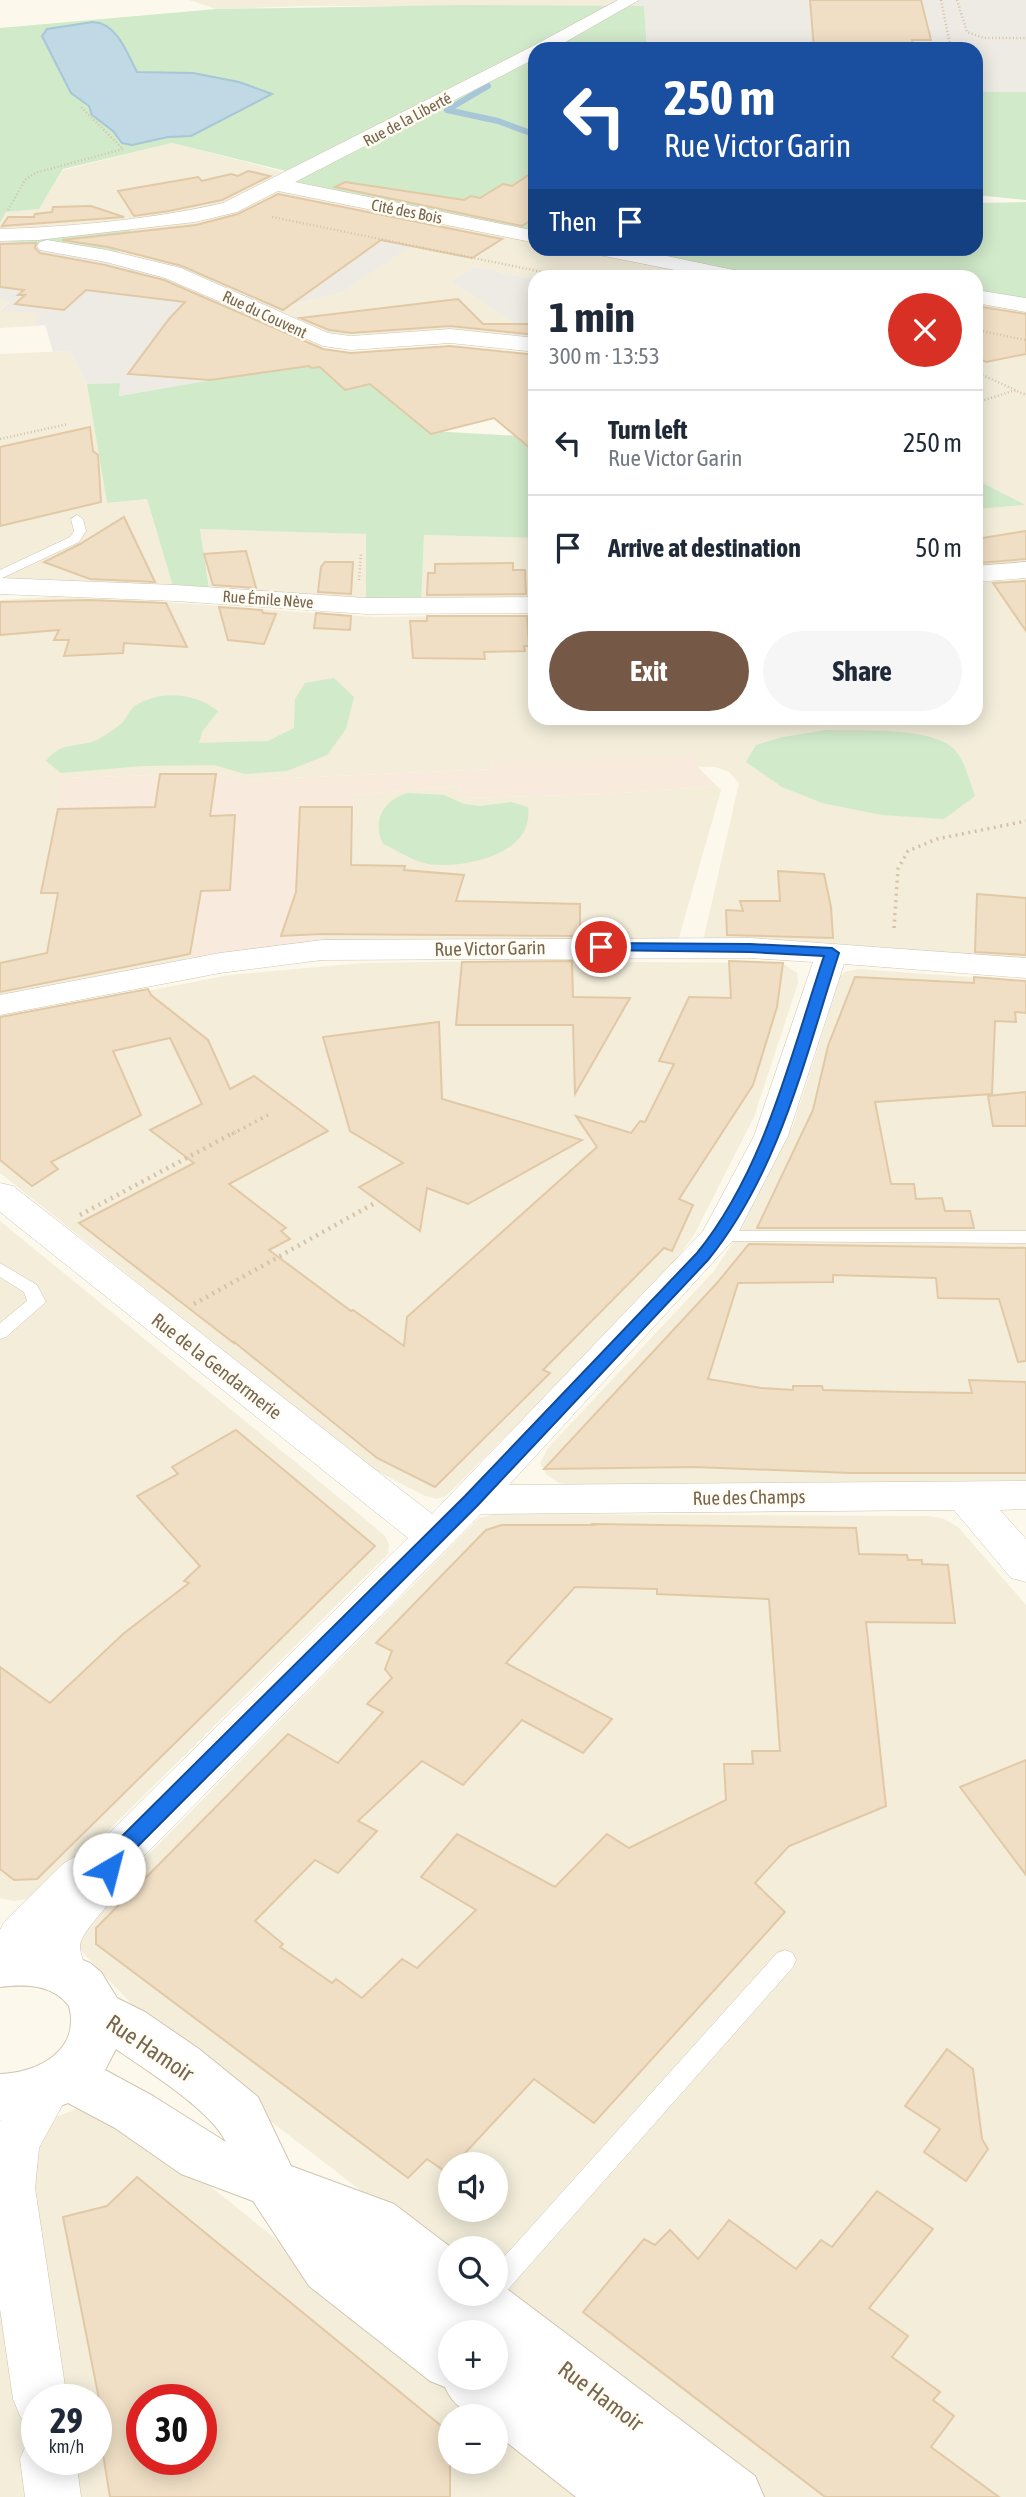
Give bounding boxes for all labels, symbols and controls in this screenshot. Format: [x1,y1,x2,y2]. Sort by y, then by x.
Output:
text: 250 m [664,69,775,125]
icon: left [549,70,640,161]
street label: Rue de la Liberté [360,88,454,150]
text: Rue Victor Garin [664,127,851,164]
street label: Cité des Bois [370,195,444,227]
icon: arrive [611,203,649,241]
text: Then [549,207,597,237]
street label: Rue du Couvent [220,287,310,342]
text: 1 min [549,293,635,341]
button: close [888,293,962,367]
text: 300 m · 13:53 [549,343,660,369]
text: Turn left [608,415,688,445]
icon: left [549,424,587,462]
text: 250 m [903,428,962,458]
text: Rue Victor Garin [608,445,743,471]
icon: arrive [549,529,587,567]
text: Arrive at destination [608,533,801,563]
text: 50 m [915,533,962,563]
street label: Rue Émile Nève [222,587,314,611]
button: Exit [549,631,749,711]
button: Share [763,631,962,711]
pin [571,917,631,977]
icon: arrive [582,928,620,966]
street label: Rue Victor Garin [434,936,546,960]
street label: Rue de la Gendarmerie [148,1308,286,1424]
street label: Rue des Champs [692,1485,806,1509]
position arrow [72,1832,146,1906]
street label: Rue Hamoir [101,2009,200,2087]
map controls [438,2152,508,2474]
button: sound [438,2152,508,2222]
button: search [438,2236,508,2306]
button: + [438,2320,508,2390]
street label: Rue Hamoir [553,2356,650,2437]
speed limit sign: 30 [126,2384,217,2475]
text: 29 [50,2400,83,2440]
button: − [438,2404,508,2474]
text: km/h [49,2436,84,2457]

